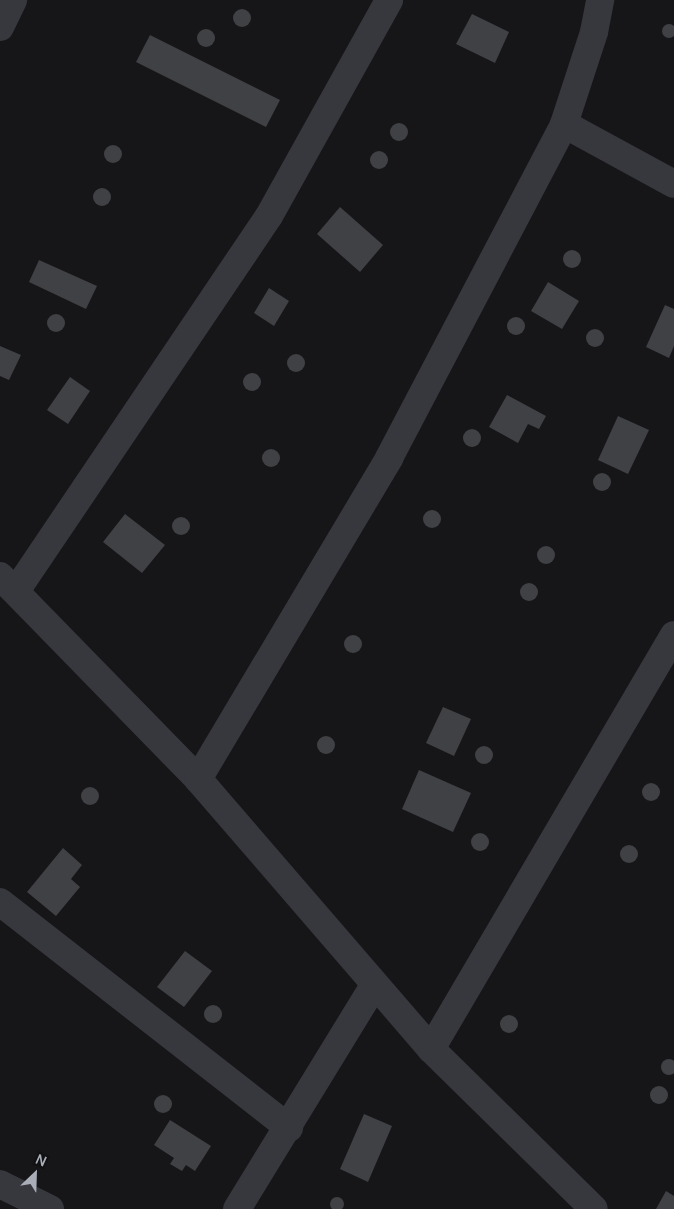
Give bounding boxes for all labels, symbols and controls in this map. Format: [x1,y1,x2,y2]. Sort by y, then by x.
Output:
north arrow [10,1149,60,1199]
text: N [33,1149,50,1171]

